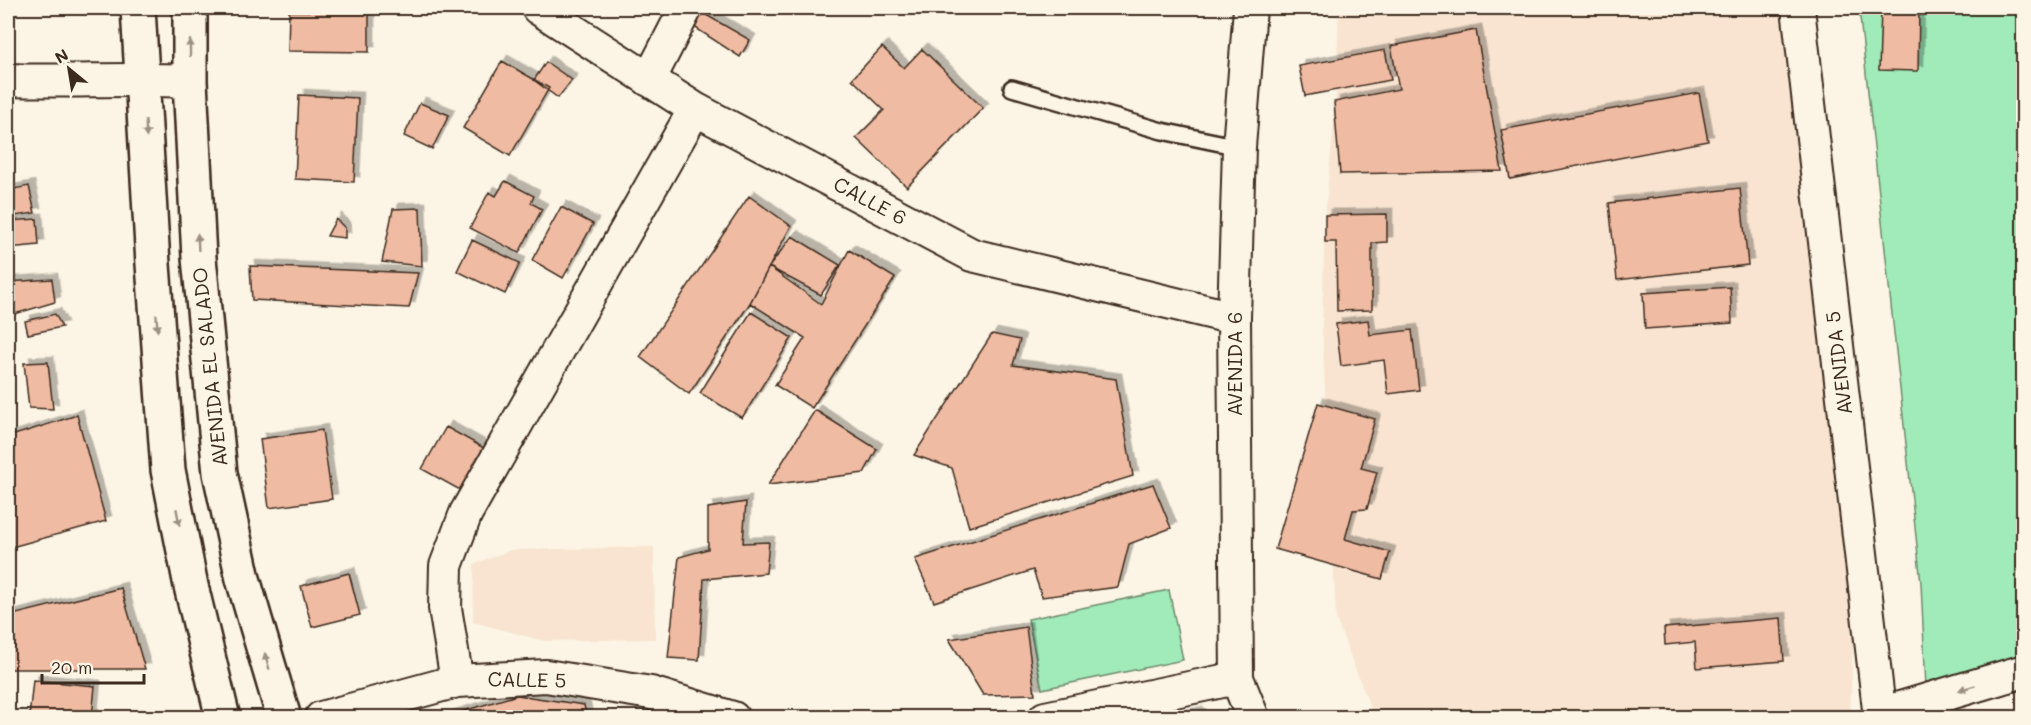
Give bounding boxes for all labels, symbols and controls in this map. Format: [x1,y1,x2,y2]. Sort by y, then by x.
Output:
one-way arrow [185,38,195,57]
north arrow [39,39,99,99]
text: N [51,43,72,68]
one-way arrow [141,119,150,138]
street label: CALLE 6 [829,170,911,230]
one-way arrow [193,233,202,252]
street label: AVENIDA EL SALADO [186,266,232,468]
street label: AVENIDA 5 [1819,310,1857,416]
street label: AVENIDA 6 [1221,312,1247,416]
one-way arrow [152,314,162,333]
one-way arrow [174,508,183,527]
scale bar [42,647,144,685]
one-way arrow [262,652,271,670]
text: 20 m [51,655,92,679]
street label: CALLE 5 [487,665,567,693]
one-way arrow [1958,684,1976,693]

